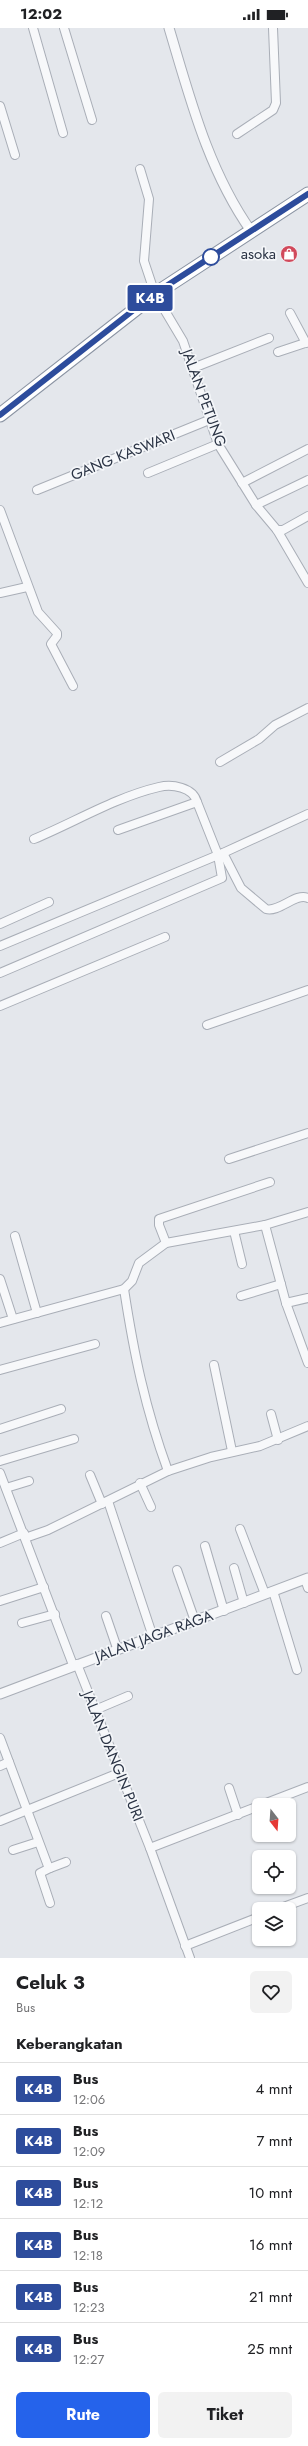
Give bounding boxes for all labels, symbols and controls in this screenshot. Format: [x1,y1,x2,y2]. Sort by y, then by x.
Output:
text: 12:02 [20,3,62,25]
place label: asoka [241,243,276,265]
shop icon: asoka [279,244,299,264]
unlabelled marker [202,248,220,266]
line badge: K4B [127,285,173,311]
text: K4B [136,288,164,308]
street label: JALAN PETUNG [175,344,232,450]
street label: GANG KASWARI [68,424,178,486]
street label: JALAN JAGA RAGA [90,1604,216,1668]
street label: JALAN DANGIN PURI [76,1686,149,1825]
north arrow [252,1798,296,1842]
map controls [252,1798,296,1946]
button: locate [252,1850,296,1894]
button: layers [252,1902,296,1946]
text: Celuk 3 [16,1969,85,1996]
button: heart [250,1971,292,2013]
text: Bus [16,1998,35,2017]
text: Keberangkatan [16,2033,123,2055]
text: Bus [73,2068,98,2090]
text: 4 mnt [256,2078,292,2100]
text: K4B [24,2079,53,2099]
text: 12:06 [73,2090,105,2109]
text: Bus [73,2120,98,2142]
text: 7 mnt [256,2130,292,2152]
text: K4B [24,2131,53,2151]
text: 12:09 [73,2142,105,2161]
text: Bus [73,2172,98,2194]
text: 10 mnt [249,2182,292,2204]
text: K4B [24,2183,53,2203]
text: 12:12 [73,2194,103,2213]
text: Bus [73,2224,98,2246]
text: 16 mnt [249,2234,292,2256]
text: K4B [24,2235,53,2255]
text: 12:18 [73,2246,103,2265]
text: Bus [73,2276,98,2298]
text: 21 mnt [249,2286,292,2308]
text: K4B [24,2287,53,2307]
text: 12:23 [73,2298,105,2317]
text: Bus [73,2328,98,2350]
text: 25 mnt [247,2338,292,2360]
text: K4B [24,2339,53,2359]
text: 12:27 [73,2350,104,2369]
button: Rute [16,2392,150,2438]
button: Tiket [158,2392,292,2438]

